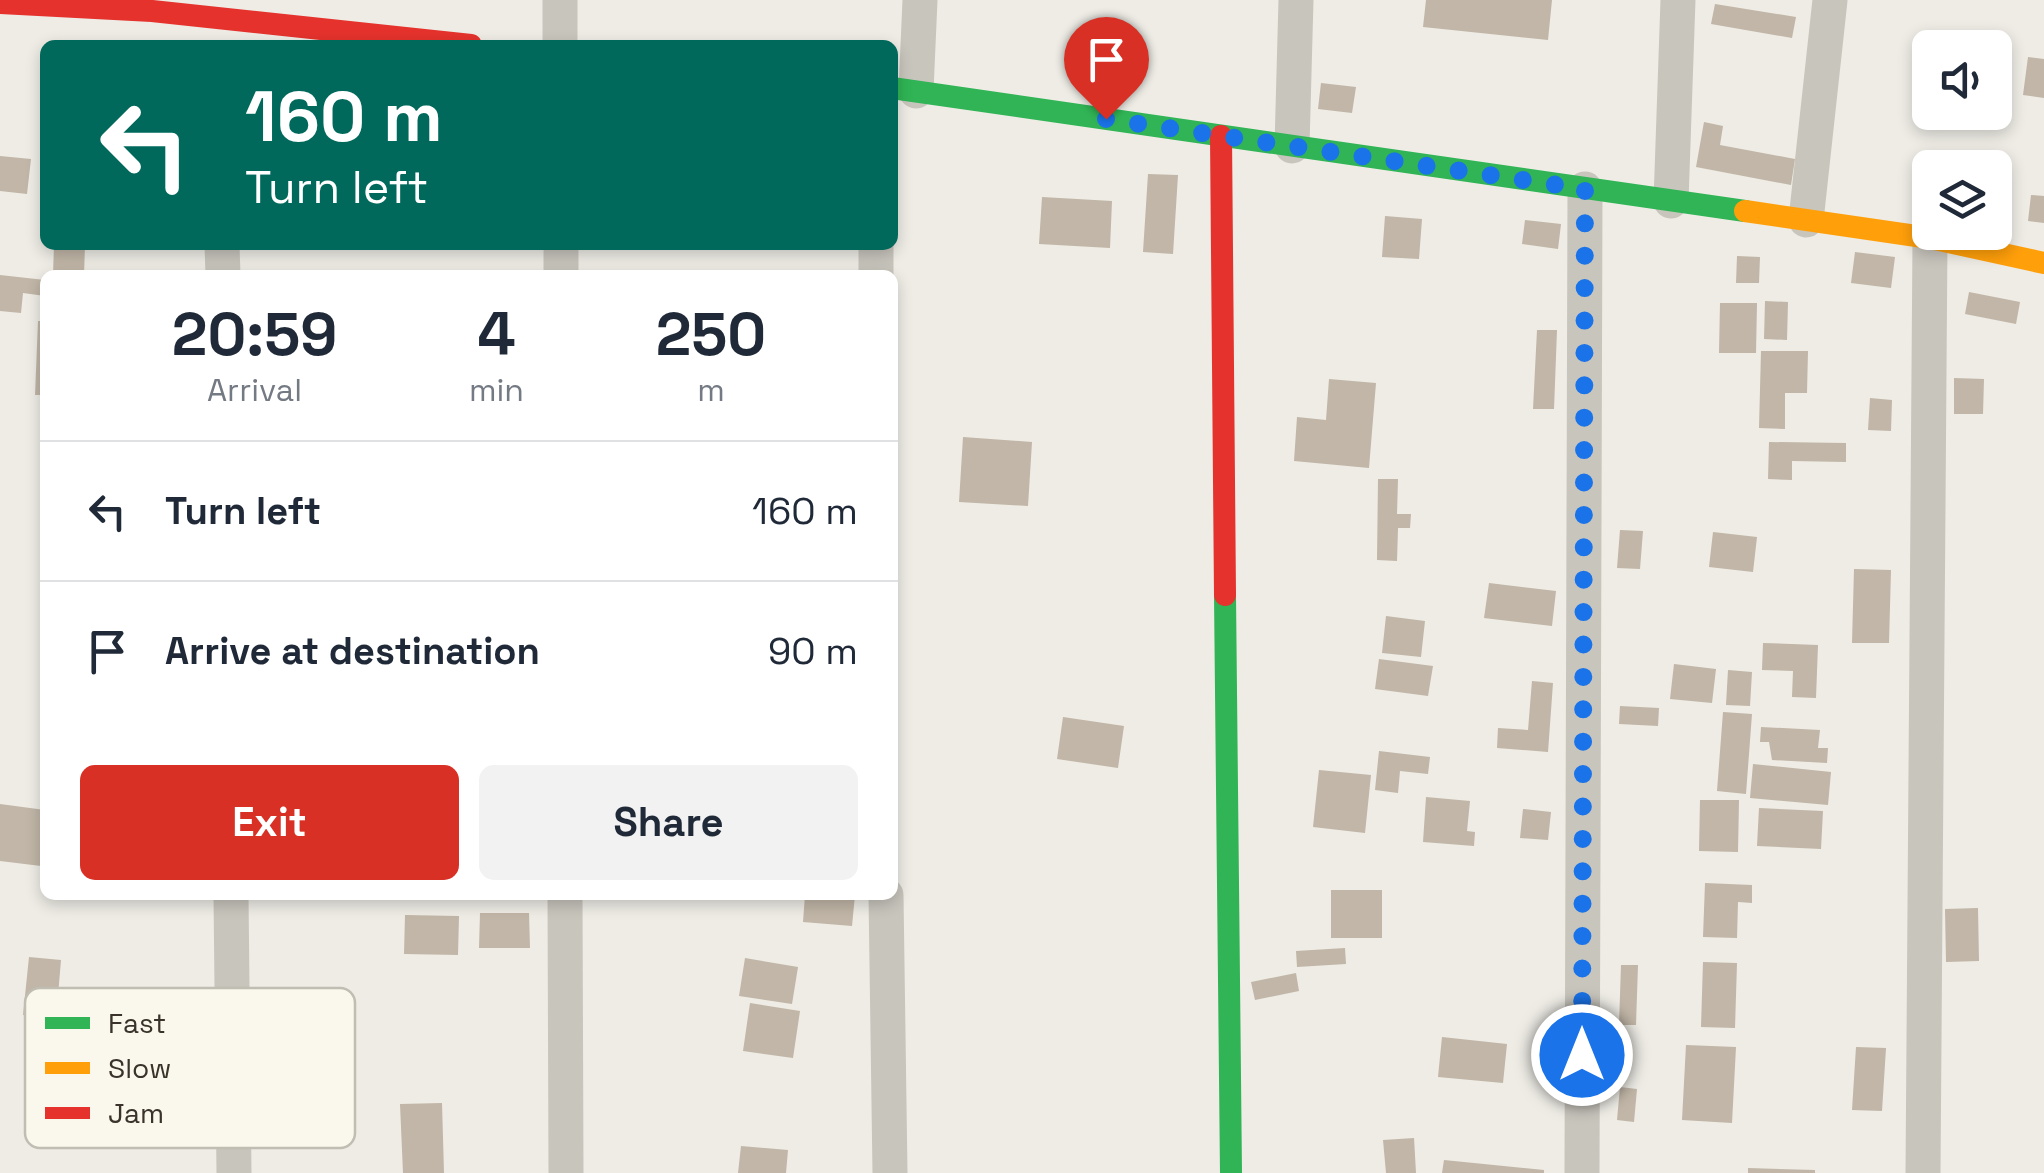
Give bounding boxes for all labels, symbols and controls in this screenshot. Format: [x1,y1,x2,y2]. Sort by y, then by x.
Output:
pin [1064,17,1149,120]
map controls [1912,30,2012,250]
button: sound [1912,30,2012,130]
icon: arrive [1079,32,1134,87]
text: 160 m [245,72,443,161]
icon: left [80,80,210,210]
button: layers [1912,150,2012,250]
text: Turn left [245,159,428,216]
text: 20:59 [172,296,337,373]
text: 4 [477,296,516,373]
text: 250 [656,296,766,373]
text: Arrival [207,370,302,410]
text: min [469,370,524,410]
text: m [697,370,725,410]
icon: left [80,484,135,539]
text: Turn left [165,487,321,535]
text: 160 m [752,487,858,535]
icon: arrive [80,624,135,679]
text: Arrive at destination [165,627,540,675]
text: 90 m [768,627,858,675]
button: Exit [80,765,459,880]
button: Share [479,765,858,880]
legend [25,988,355,1148]
position arrow [1530,1003,1634,1107]
text: Fast [108,1005,166,1041]
text: Slow [108,1050,171,1086]
text: Jam [108,1095,164,1131]

